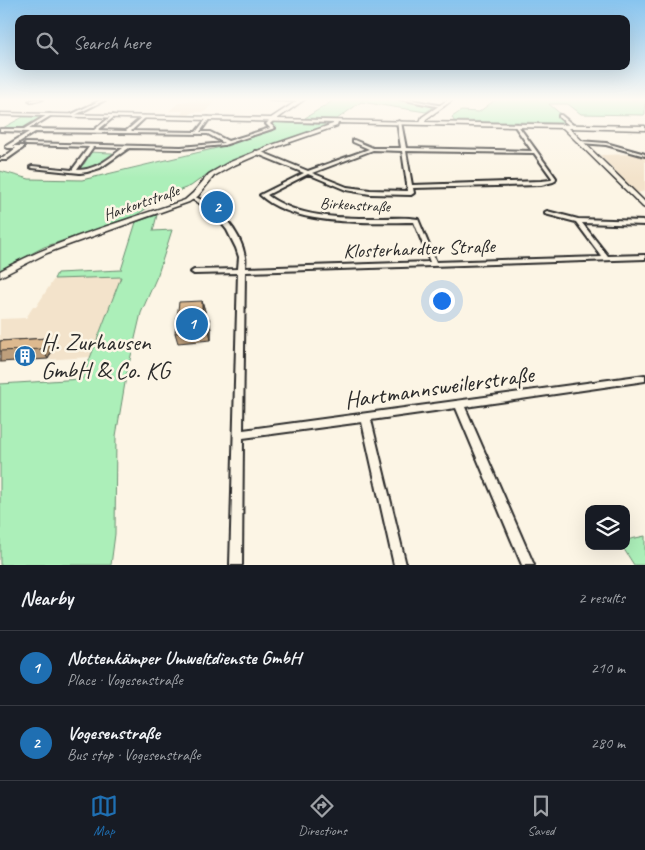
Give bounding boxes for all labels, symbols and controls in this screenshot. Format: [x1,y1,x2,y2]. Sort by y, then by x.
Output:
search box [15,15,630,70]
icon: search [33,29,61,57]
text: Search here [73,31,150,55]
street label: Harkortstraße [101,180,184,225]
pin: 2 [201,188,233,226]
street label: Birkenstraße [319,193,392,217]
street label: Klosterhardter Straße [343,233,497,264]
your location [429,288,455,314]
pin: 1 [176,305,208,343]
place label: H. Zurhausen GmbH & Co. KG [41,327,172,385]
building icon: H. Zurhausen GmbH & Co. KG [13,344,37,368]
street label: Hartmannsweilerstraße [343,359,538,415]
map controls [585,505,630,550]
button: layers [585,505,630,550]
text: Nearby [20,585,73,611]
text: 2 results [578,588,625,608]
text: Nottenkämper Umweltdienste GmbH [67,646,301,670]
text: 1 [32,658,40,678]
text: 210 m [591,658,625,678]
text: Place · Vogesenstraße [67,670,183,690]
text: Vogesenstraße [67,721,160,745]
text: 2 [32,733,40,753]
text: 280 m [591,733,625,753]
text: Bus stop · Vogesenstraße [67,745,201,765]
tab: Map [90,792,118,839]
tab: Directions [298,792,347,839]
tab: Saved [527,792,555,839]

